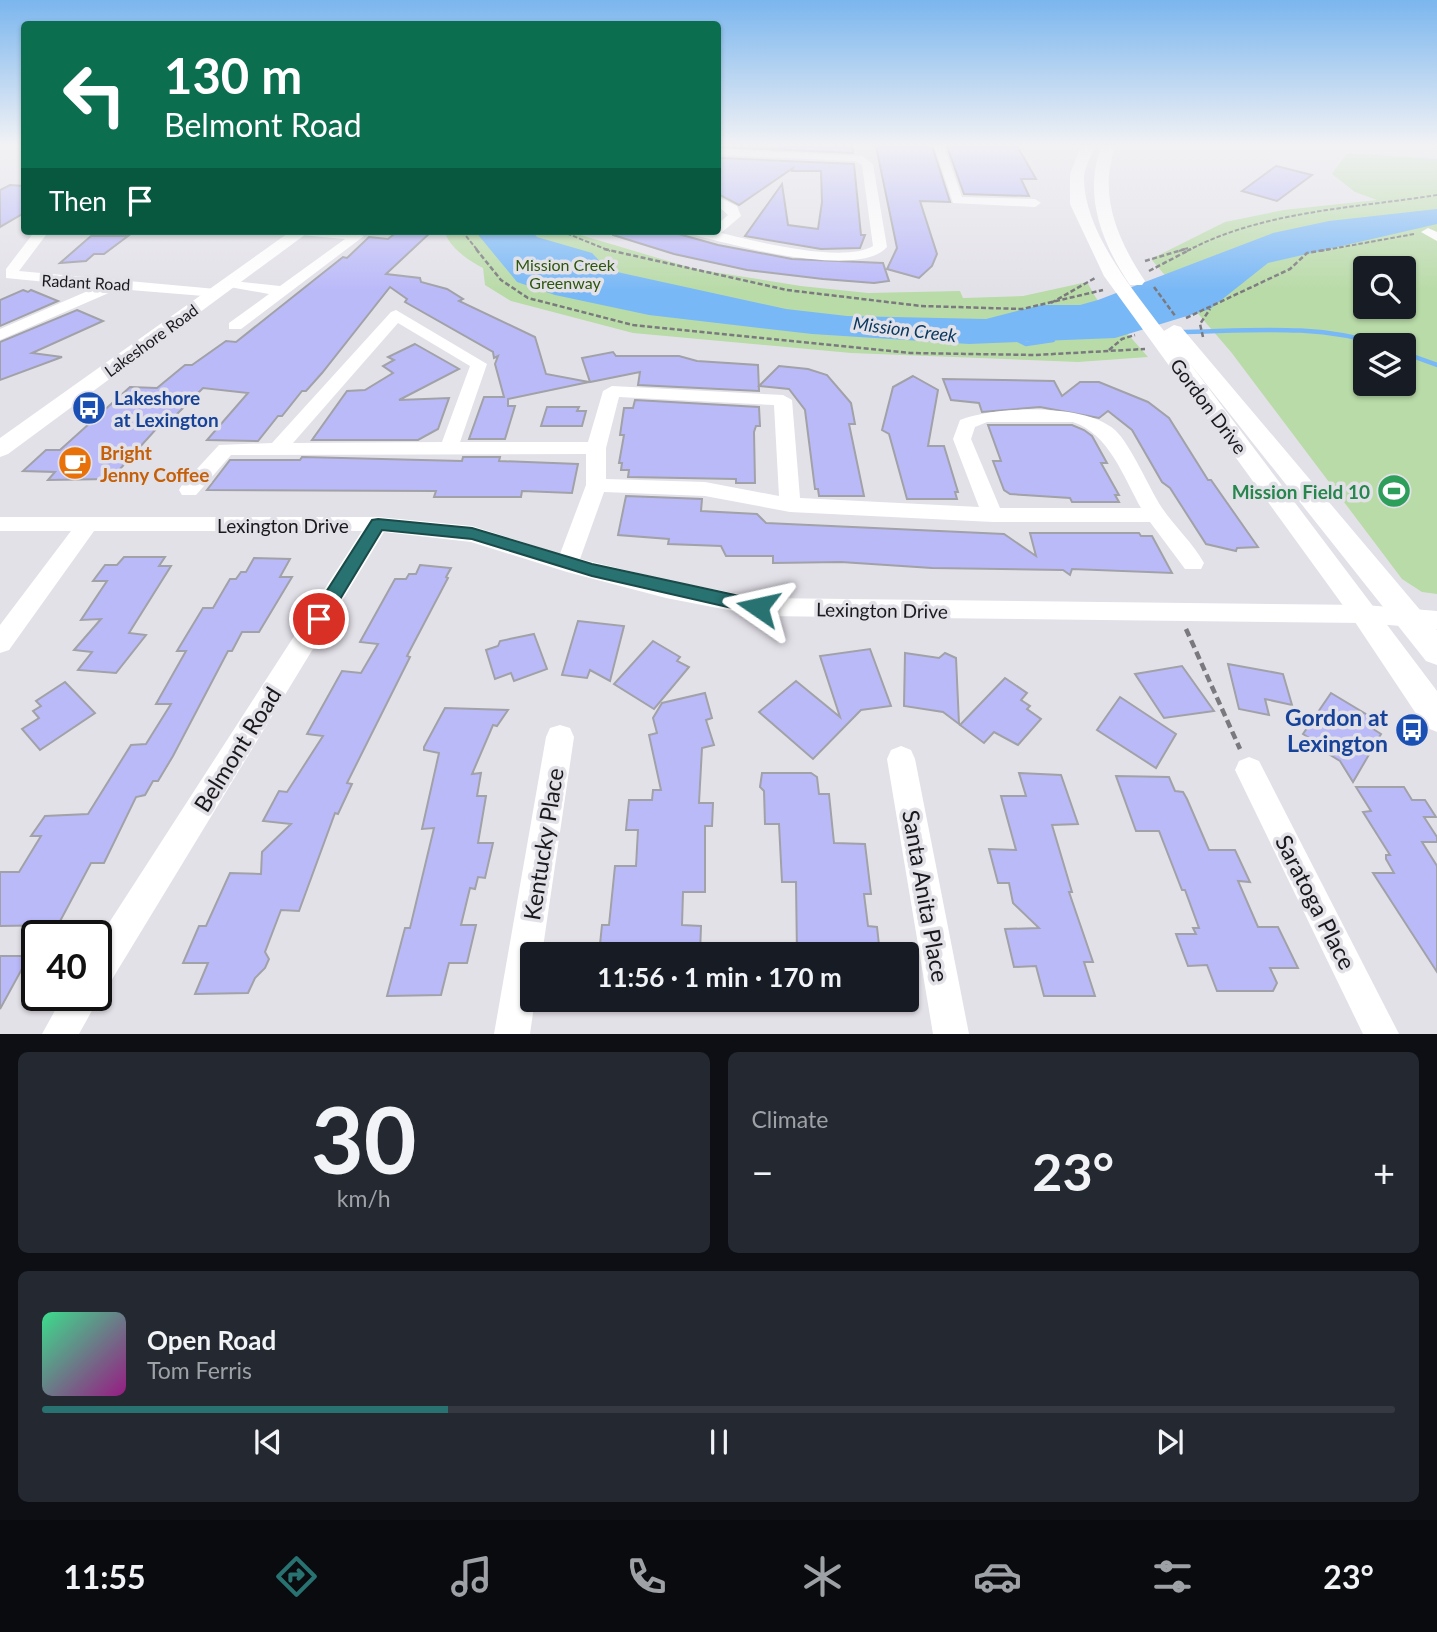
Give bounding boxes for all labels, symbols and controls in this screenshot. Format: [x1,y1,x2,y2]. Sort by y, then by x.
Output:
text: 130 m [164,46,302,104]
icon: left [49,49,140,140]
text: Belmont Road [164,105,362,144]
icon: arrive [121,182,159,220]
text: Then [49,185,107,217]
park label: Mission Creek Greenway [515,255,616,292]
map controls [1353,256,1416,396]
button: search [1353,256,1416,319]
street label: Radant Road [41,270,131,294]
street label: Lakeshore Road [101,300,201,380]
water label: Mission Creek [852,312,958,346]
button: layers [1353,333,1416,396]
street label: Gordon Drive [1166,354,1252,458]
place label: Lakeshore at Lexington [114,386,219,431]
bus stop icon: Lakeshore at Lexington [70,389,108,427]
place label: Bright Jenny Coffee [100,441,209,486]
cafe icon: Bright Jenny Coffee [56,444,94,482]
sports icon: Mission Field 10 [1375,472,1413,510]
place label: Mission Field 10 [1232,480,1370,503]
street label: Lexington Drive [217,514,349,537]
position arrow [721,570,795,644]
pin [289,589,349,649]
street label: Lexington Drive [816,597,948,623]
icon: arrive [300,600,338,638]
street label: Belmont Road [187,681,287,817]
place label: Gordon at Lexington [1285,703,1388,757]
bus stop icon: Gordon at Lexington [1393,711,1431,749]
street label: Kentucky Place [517,766,569,922]
street label: Santa Anita Place [897,808,955,984]
street label: Saratoga Place [1270,830,1362,974]
speed limit sign: 40 [21,920,112,1011]
text: 11:56 · 1 min · 170 m [597,961,842,993]
text: 30 [311,1084,417,1193]
text: Climate [752,1105,828,1133]
text: 23° [1032,1140,1114,1202]
text: − [752,1149,774,1195]
text: + [1373,1149,1395,1195]
text: km/h [337,1184,391,1212]
text: Open Road [147,1324,276,1356]
text: Tom Ferris [147,1356,252,1384]
icon: previous [249,1423,287,1461]
icon: pause [700,1423,738,1461]
icon: next [1151,1423,1189,1461]
icon: directions [272,1552,321,1601]
icon: music [447,1552,496,1601]
icon: phone [622,1552,671,1601]
icon: climate [798,1552,847,1601]
icon: car [973,1552,1022,1601]
icon: filters [1148,1552,1197,1601]
text: 11:55 [63,1557,146,1596]
text: 23° [1323,1557,1374,1596]

